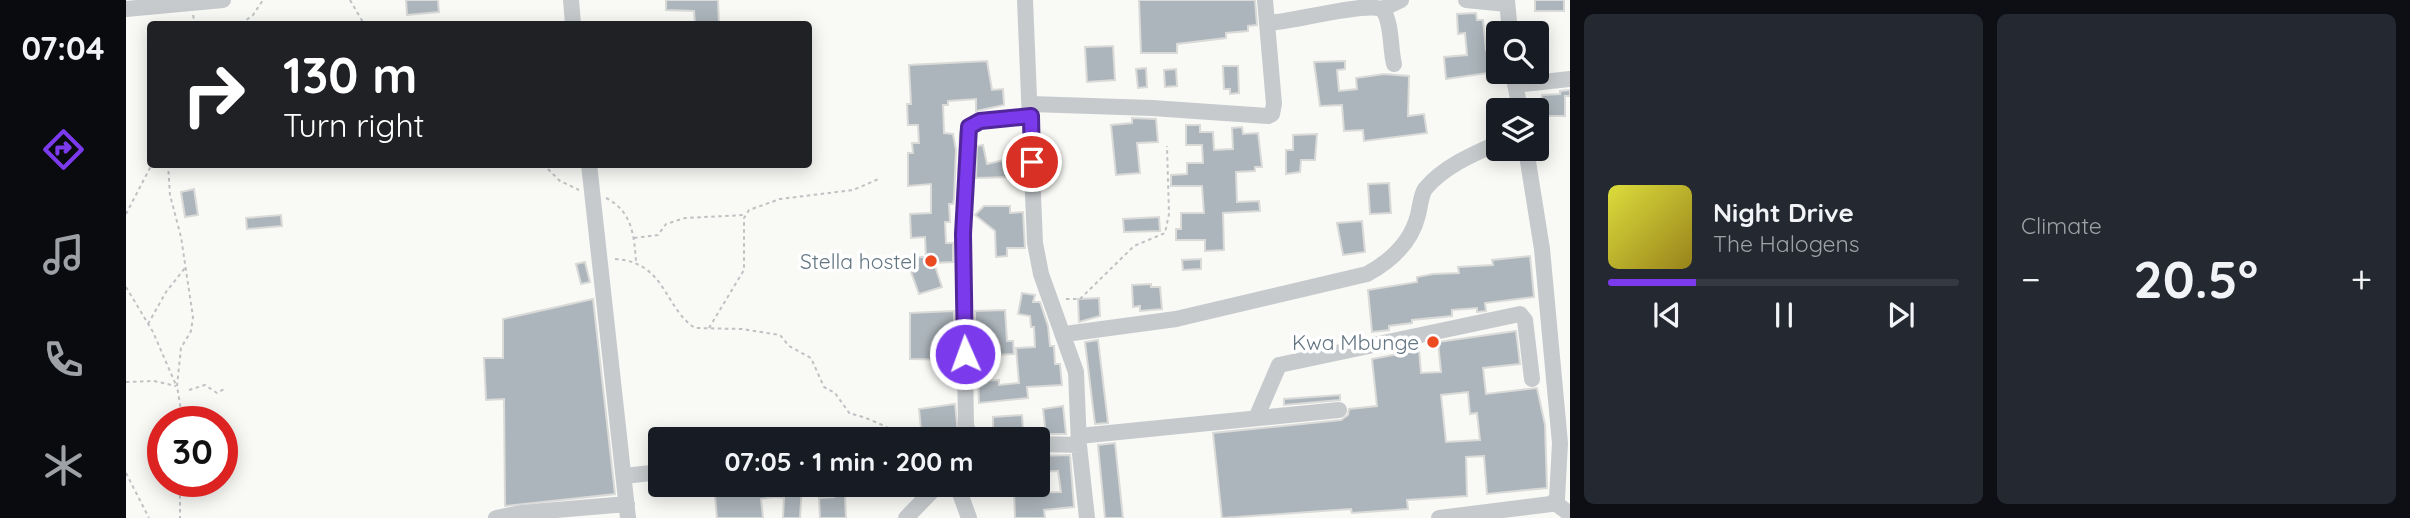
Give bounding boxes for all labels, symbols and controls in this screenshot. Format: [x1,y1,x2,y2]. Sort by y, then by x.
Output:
map controls [1486,21,1549,161]
button: search [1486,21,1549,84]
text: 07:04 [21,28,105,68]
text: 130 m [283,44,417,105]
icon: right [168,49,259,140]
button: layers [1486,98,1549,161]
text: Turn right [283,105,424,145]
icon: directions [39,125,88,174]
pin [1002,132,1062,192]
icon: arrive [1013,143,1051,181]
text: Night Drive [1713,196,1854,229]
text: Climate [2021,211,2102,240]
text: The Halogens [1713,229,1860,258]
icon: music [39,230,88,279]
text: 20.5° [2133,246,2258,311]
place label: Stella hostel [800,248,917,274]
marker: Stella hostel [923,253,939,269]
text: − [2021,255,2041,303]
text: + [2351,255,2372,303]
icon: previous [1648,296,1686,334]
icon: pause [1765,296,1803,334]
icon: next [1882,296,1920,334]
position arrow [928,317,1002,391]
place label: Kwa Mbunge [1292,329,1419,355]
marker: Kwa Mbunge [1425,334,1441,350]
icon: phone [39,335,88,384]
speed limit sign: 30 [147,406,238,497]
icon: climate [39,441,88,490]
text: 07:05 · 1 min · 200 m [725,445,973,478]

